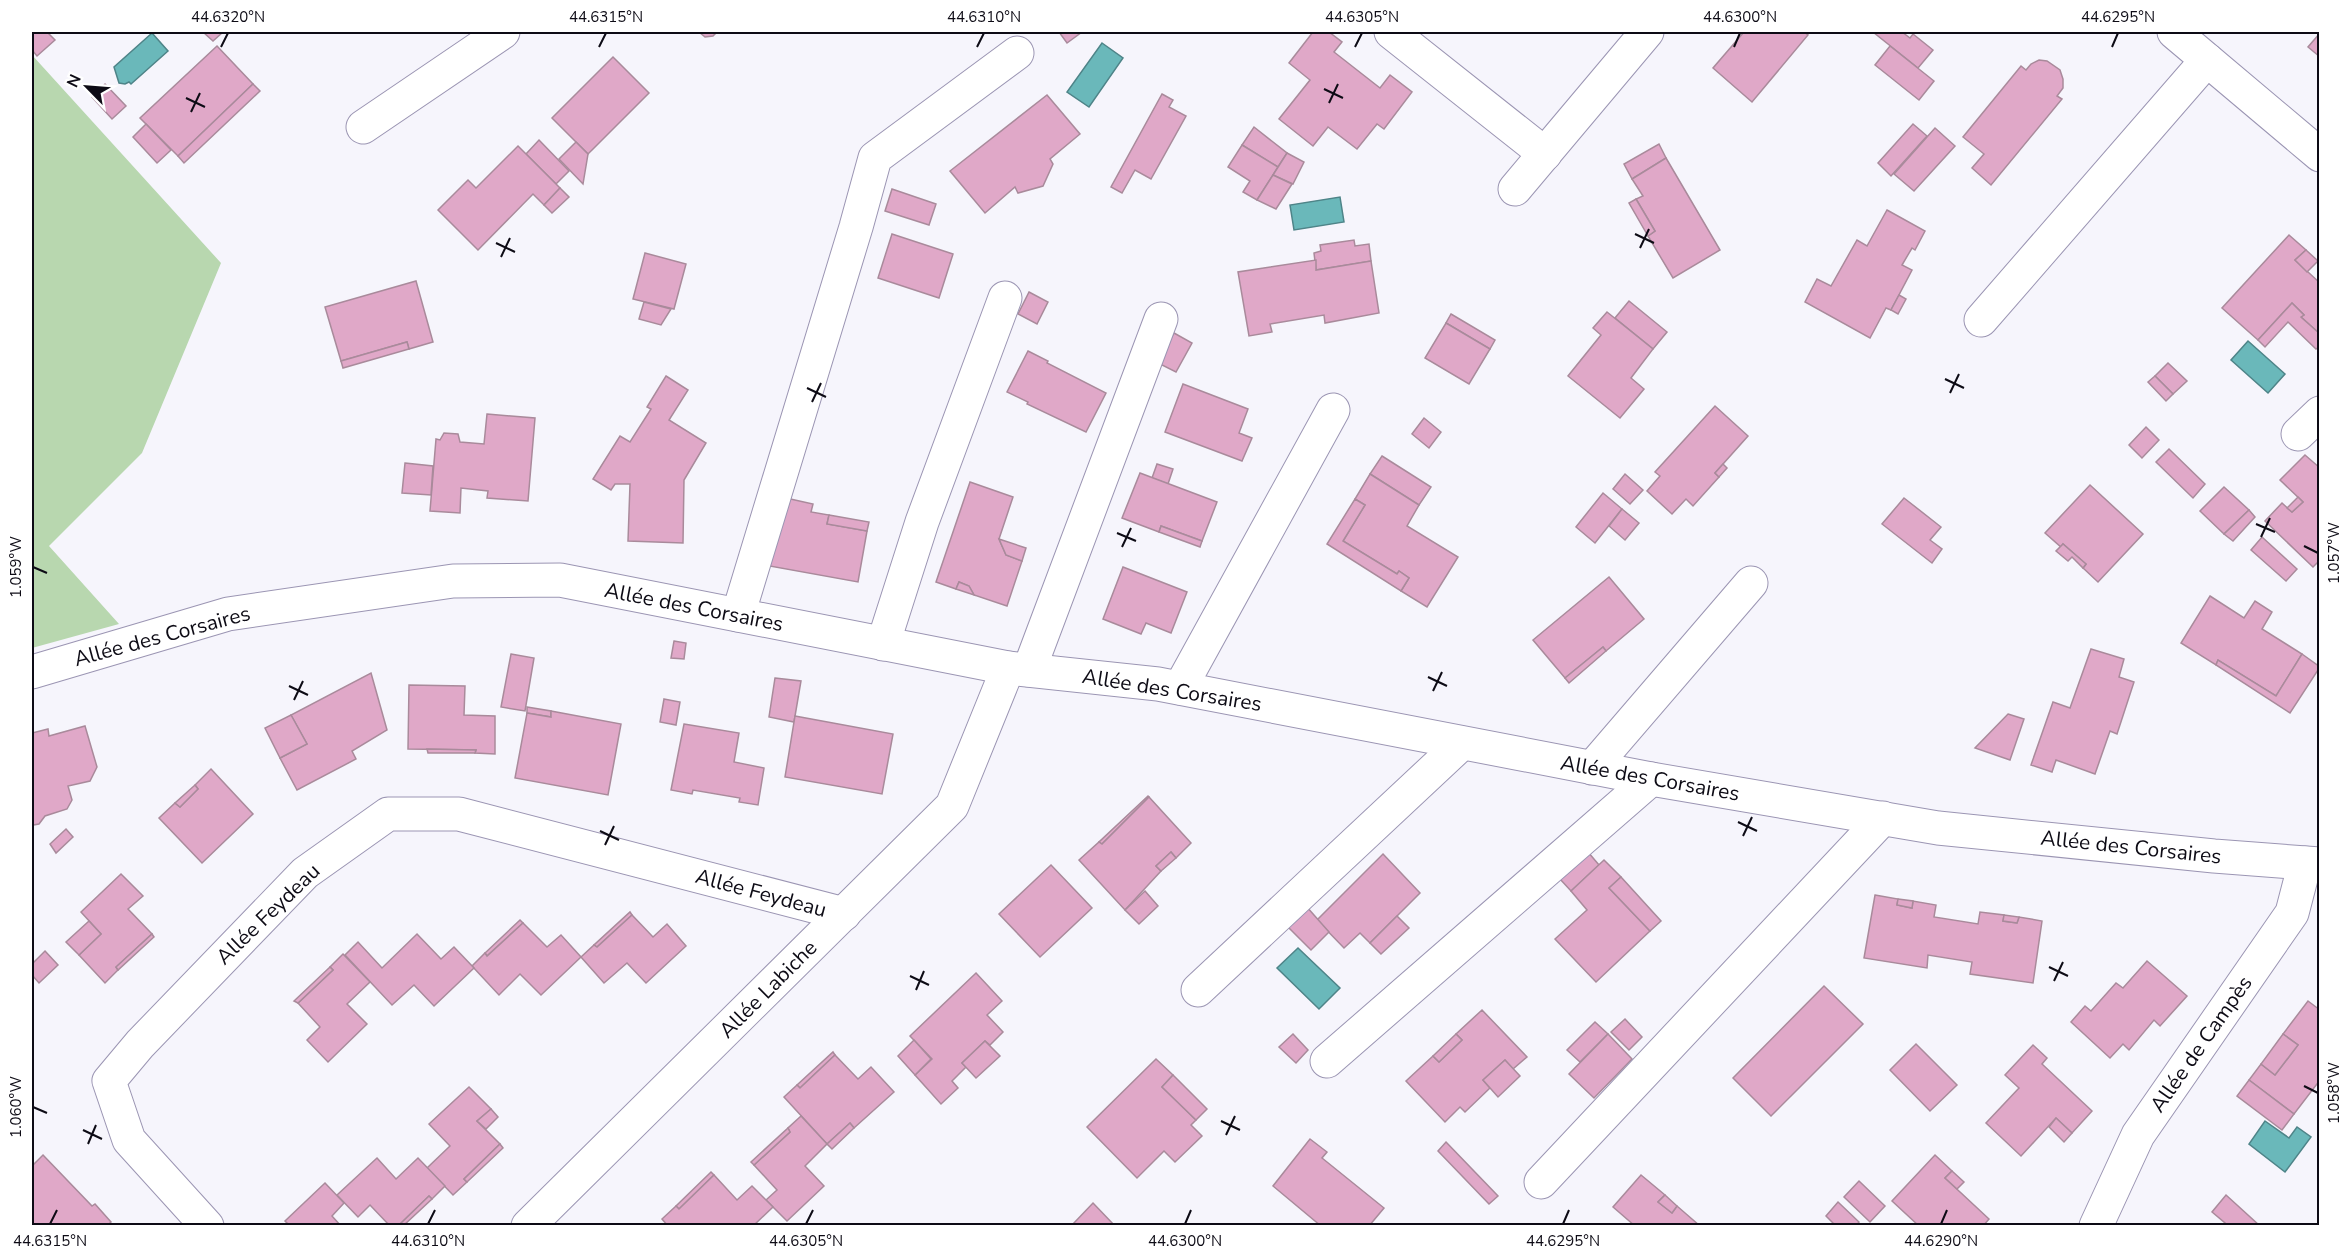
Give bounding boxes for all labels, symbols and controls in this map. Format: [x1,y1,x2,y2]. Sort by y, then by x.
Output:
text: 44.6320°N [191,7,265,27]
text: 44.6315°N [569,7,643,27]
text: 44.6310°N [947,7,1021,27]
text: 44.6305°N [1325,7,1399,27]
text: 44.6300°N [1703,7,1777,27]
text: 44.6295°N [2081,7,2155,27]
north arrow [57,57,117,117]
text: N [62,71,87,91]
text: 1.057°W [2324,522,2344,584]
text: 1.059°W [6,536,26,598]
street label: Allée des Corsaires [602,576,786,638]
street label: Allée des Corsaires [71,599,253,673]
street label: Allée des Corsaires [1080,662,1264,718]
street label: Allée des Corsaires [1558,748,1742,808]
street label: Allée des Corsaires [2039,824,2223,870]
street label: Allée Feydeau [210,857,326,971]
street label: Allée Feydeau [692,862,830,924]
street label: Allée Labiche [713,934,823,1044]
street label: Allée de Campès [2143,970,2259,1118]
text: 1.058°W [2324,1062,2344,1124]
text: 1.060°W [6,1076,26,1138]
text: 44.6315°N [13,1231,87,1251]
text: 44.6310°N [391,1231,465,1251]
text: 44.6305°N [769,1231,843,1251]
text: 44.6300°N [1148,1231,1222,1251]
text: 44.6295°N [1526,1231,1600,1251]
text: 44.6290°N [1904,1231,1978,1251]

